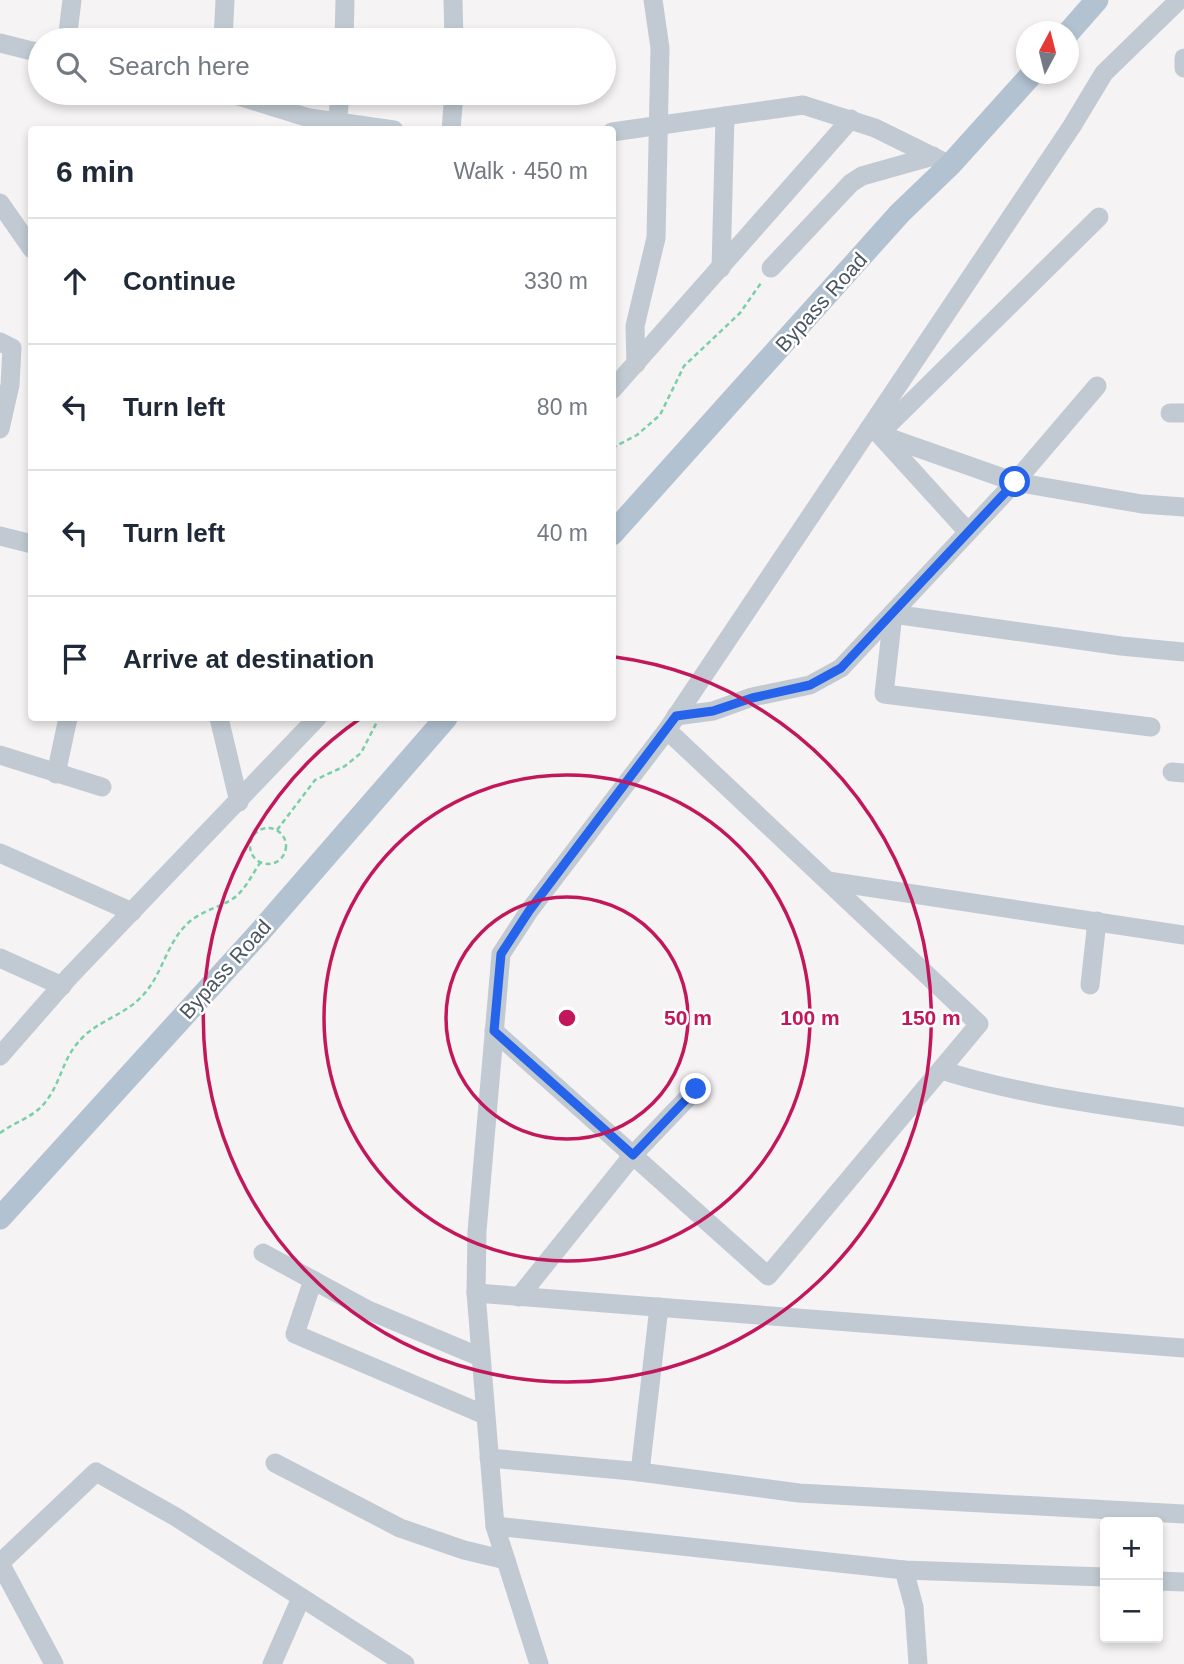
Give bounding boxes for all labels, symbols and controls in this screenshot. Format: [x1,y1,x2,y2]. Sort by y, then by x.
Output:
north arrow [1016,21,1079,84]
search box [28,28,616,105]
icon: search [52,48,90,86]
text: Search here [108,51,250,81]
text: 6 min [56,155,134,188]
text: Walk · 450 m [453,158,588,184]
street label: Bypass Road [771,248,871,356]
icon: ahead [56,262,94,300]
text: Continue [123,266,236,296]
text: 330 m [524,268,588,294]
icon: left [56,388,94,426]
text: Turn left [123,392,225,422]
text: 80 m [537,394,588,420]
route start [999,466,1030,497]
icon: left [56,514,94,552]
text: Turn left [123,518,225,548]
text: 40 m [537,520,588,546]
icon: arrive [56,640,94,678]
text: Arrive at destination [123,644,374,674]
street label: Bypass Road [175,915,275,1023]
centre of rings [555,1006,579,1030]
text: 50 m [664,1006,712,1029]
text: 100 m [780,1006,840,1029]
text: 150 m [901,1006,961,1029]
route end [680,1073,711,1104]
map controls [1100,1517,1163,1643]
button: + [1100,1517,1163,1580]
button: − [1100,1580,1163,1643]

